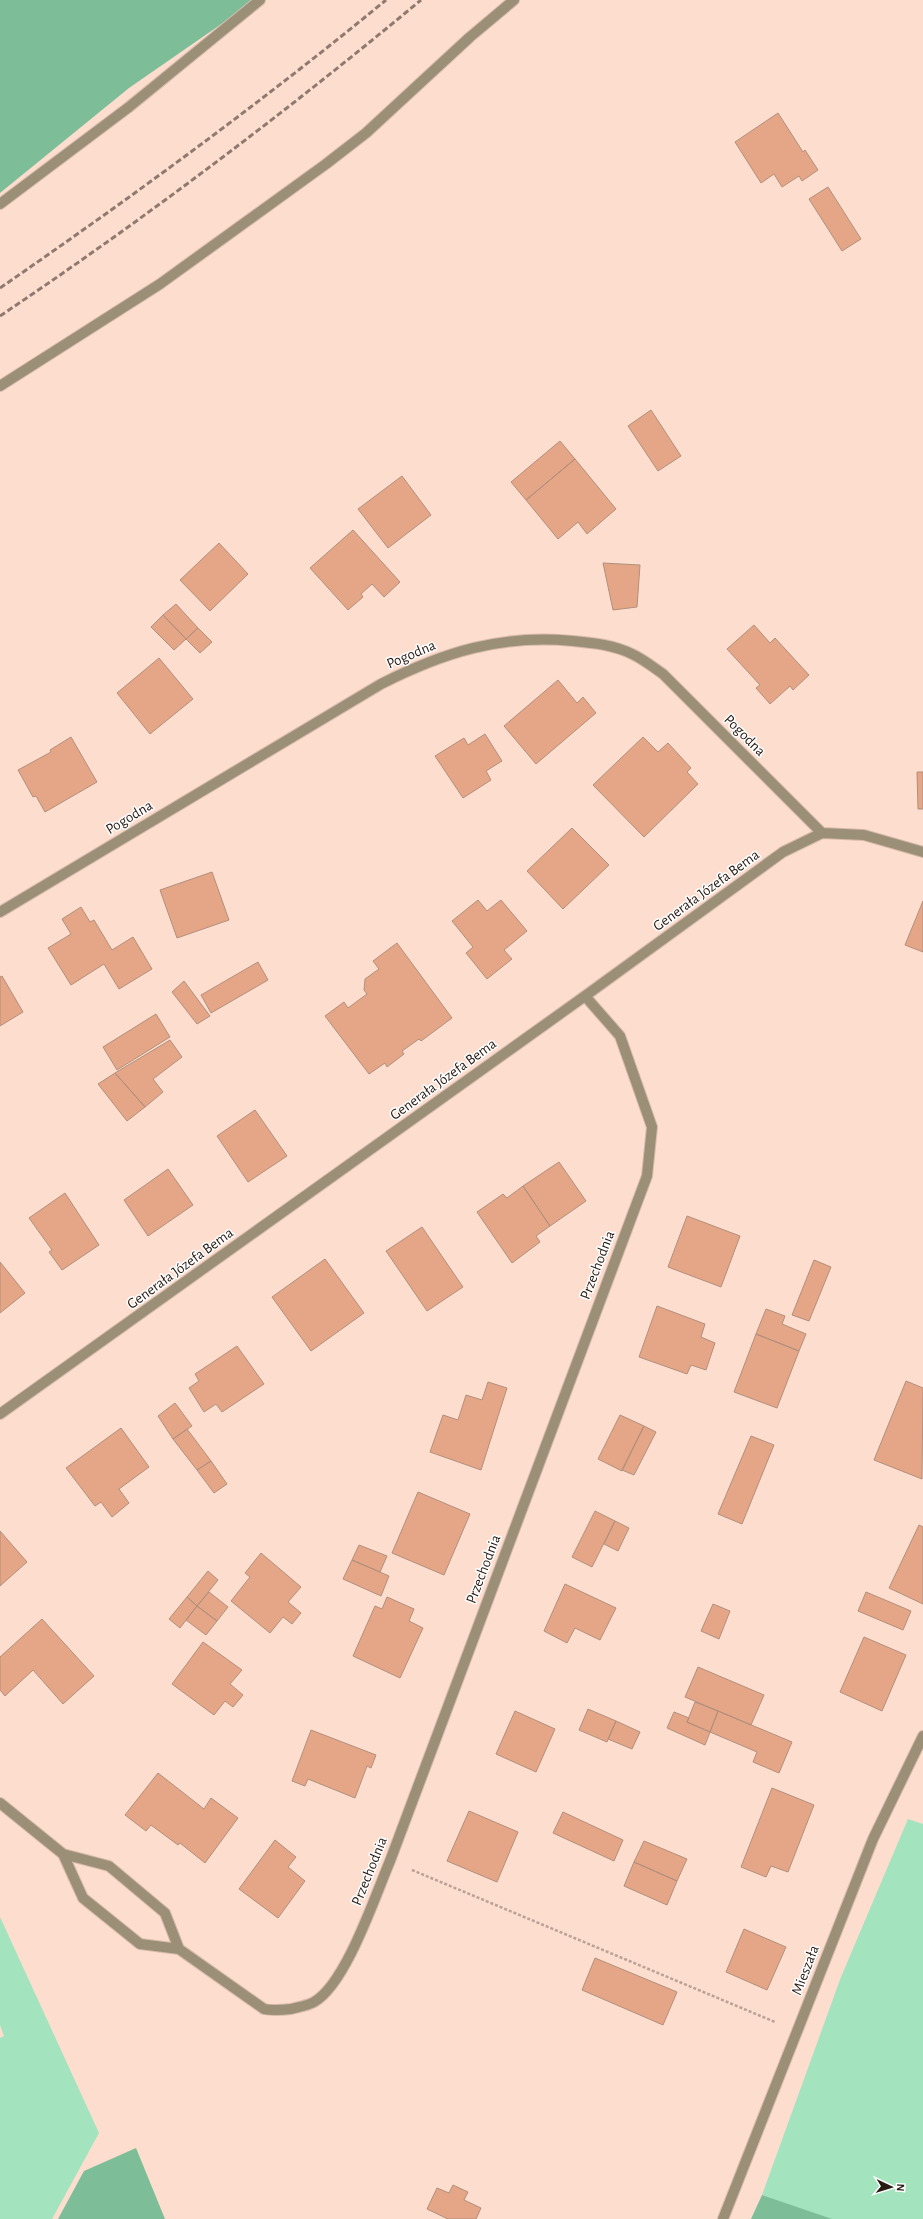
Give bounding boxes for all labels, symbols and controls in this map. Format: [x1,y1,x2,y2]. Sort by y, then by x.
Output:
street label: Pogodna [384,637,438,671]
street label: Pogodna [721,712,768,759]
street label: Pogodna [103,798,155,837]
street label: Generała Józefa Bema [650,847,762,934]
street label: Generała Józefa Bema [387,1036,499,1123]
street label: Generała Józefa Bema [124,1225,236,1312]
street label: Przechodnia [578,1229,617,1302]
street label: Przechodnia [464,1533,503,1606]
street label: Przechodnia [349,1835,390,1908]
street label: Mieszała [789,1943,822,1997]
north arrow [871,2167,911,2207]
text: N [895,2183,906,2192]

